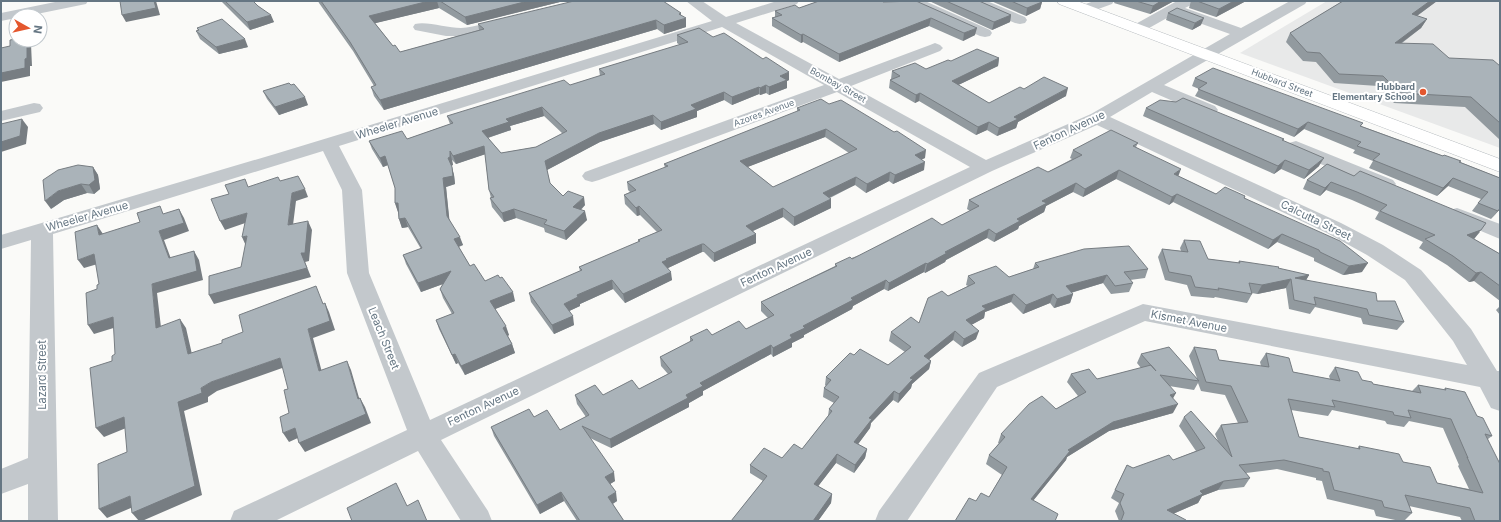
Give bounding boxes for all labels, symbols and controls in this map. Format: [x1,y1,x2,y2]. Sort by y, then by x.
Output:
north arrow [8,8,48,48]
text: N [30,24,45,35]
street label: Bombay Street [808,65,868,105]
street label: Hubbard Street [1250,66,1314,99]
place label: Hubbard Elementary School [1332,81,1415,102]
marker: Hubbard Elementary School [1418,87,1428,97]
street label: Azores Avenue [732,96,796,129]
street label: Wheeler Avenue [354,104,440,142]
street label: Fenton Avenue [1031,107,1107,153]
street label: Calcutta Street [1278,197,1354,243]
street label: Wheeler Avenue [44,198,130,234]
street label: Fenton Avenue [738,244,814,290]
street label: Leach Street [365,305,403,372]
street label: Kismet Avenue [1150,307,1228,335]
street label: Lazard Street [35,340,49,410]
street label: Fenton Avenue [445,383,521,429]

